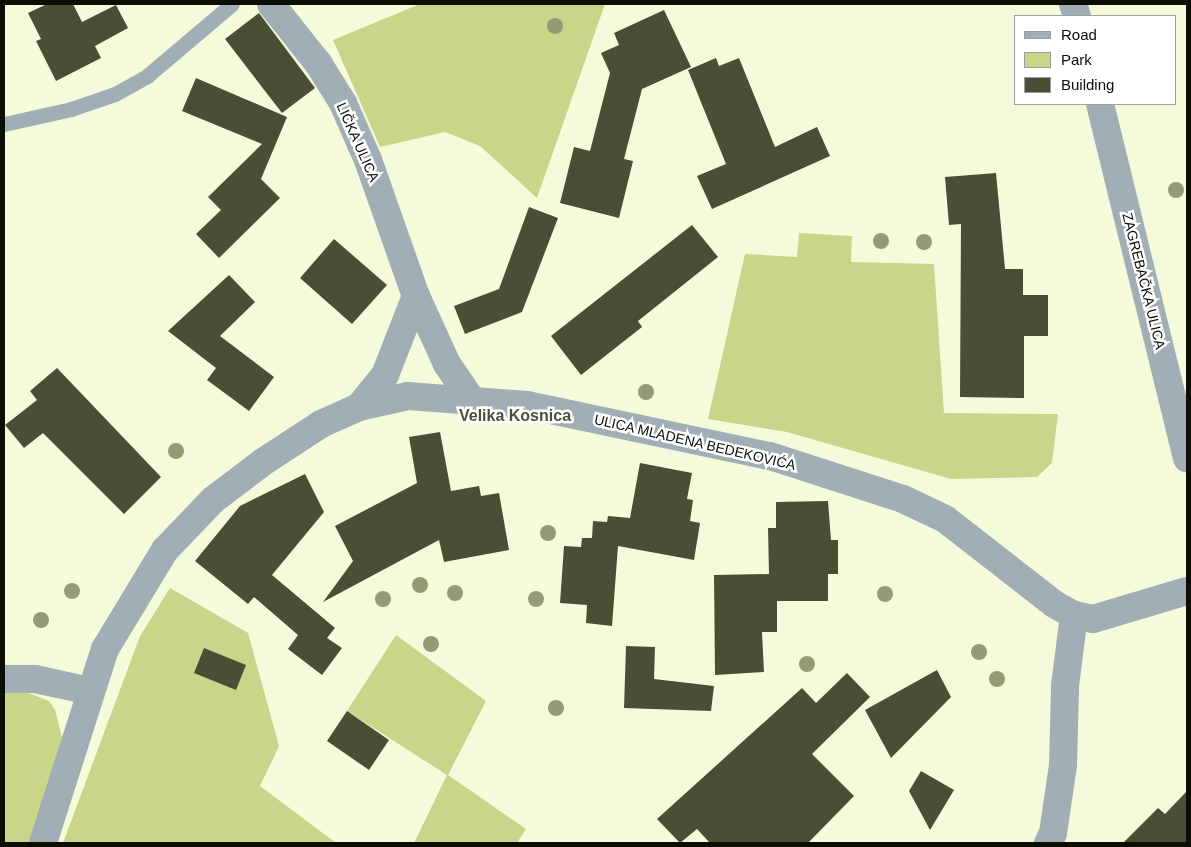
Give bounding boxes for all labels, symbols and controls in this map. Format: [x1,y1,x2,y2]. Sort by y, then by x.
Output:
legend [1014,15,1176,105]
text: Road [1061,26,1097,43]
text: Park [1061,51,1092,68]
text: Building [1061,76,1114,93]
street label: LIČKA ULICA [333,99,383,185]
street label: ZAGREBAČKA ULICA [1119,211,1169,351]
district label: Velika Kosnica [459,406,571,426]
street label: ULICA MLADENA BEDEKOVIĆA [592,410,798,474]

